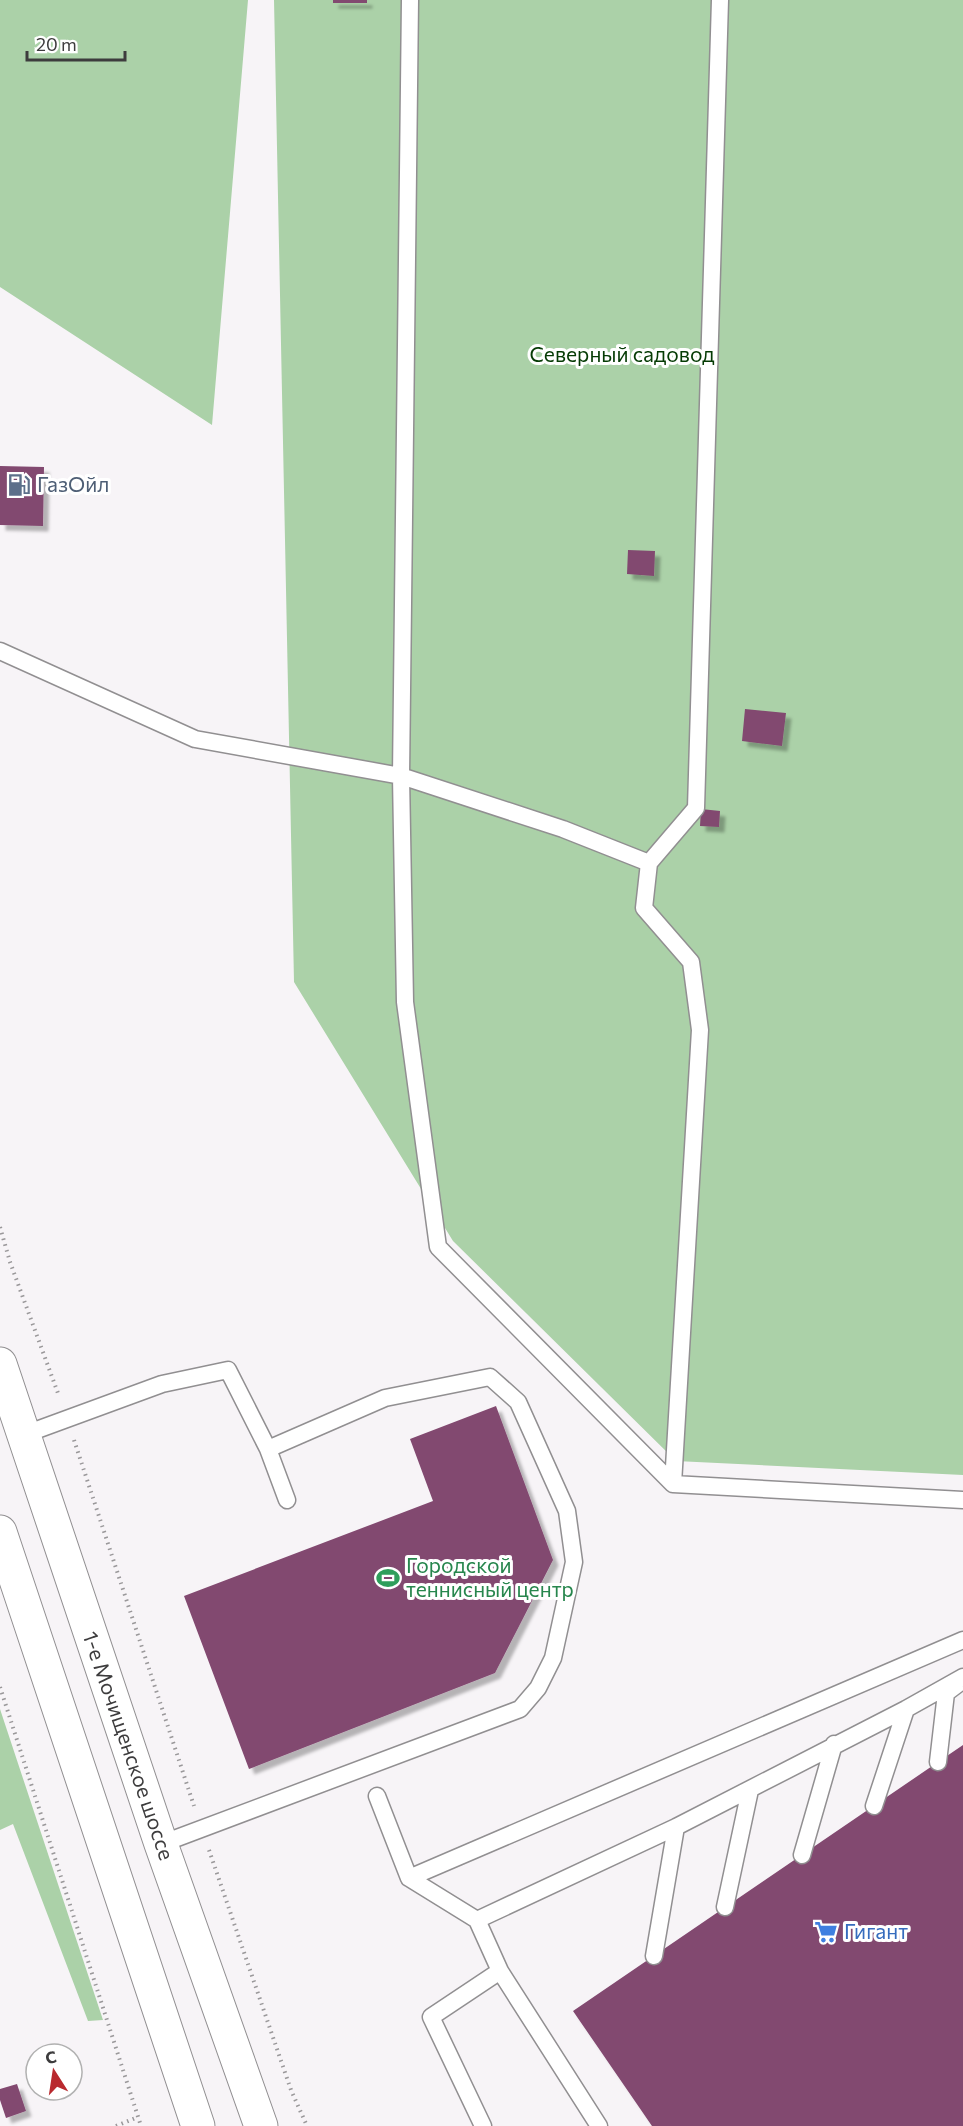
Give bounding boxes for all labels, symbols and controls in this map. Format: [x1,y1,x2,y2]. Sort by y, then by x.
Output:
scale bar [27,24,124,62]
text: 20 m [36,33,77,55]
park label: Северный садовод [529,341,715,366]
place label: ГазОйл [37,471,109,496]
fuel station icon: ГазОйл [6,472,32,498]
place label: Городской теннисный центр [406,1552,574,1601]
sports icon: Городской теннисный центр [375,1565,401,1591]
street label: 1-е Мочищенское шоссе [79,1628,180,1863]
place label: Гигант [844,1918,908,1943]
supermarket icon: Гигант [813,1919,839,1945]
north arrow [24,2042,84,2102]
text: С [43,2046,58,2067]

